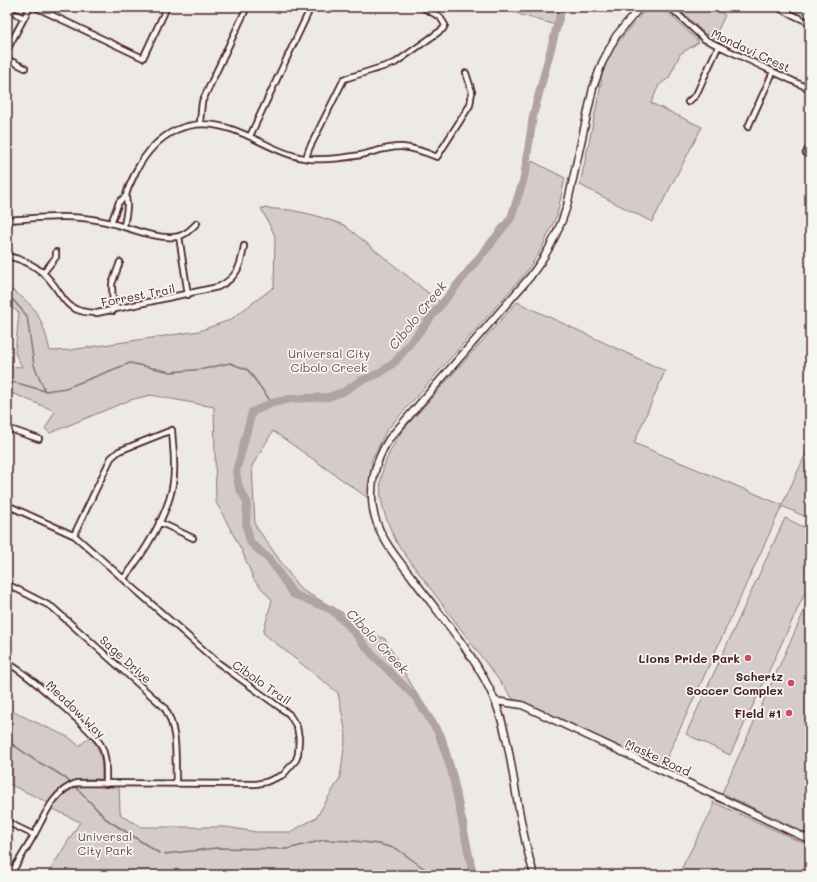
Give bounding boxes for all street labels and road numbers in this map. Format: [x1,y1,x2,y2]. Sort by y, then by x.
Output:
street label: Mondavi Crest [709,25,793,75]
street label: Forrest Trail [100,280,176,310]
street label: Sage Drive [97,632,155,686]
street label: Cibolo Trail [230,656,294,708]
street label: Meadow Way [43,677,109,741]
street label: Maske Road [623,735,694,779]

